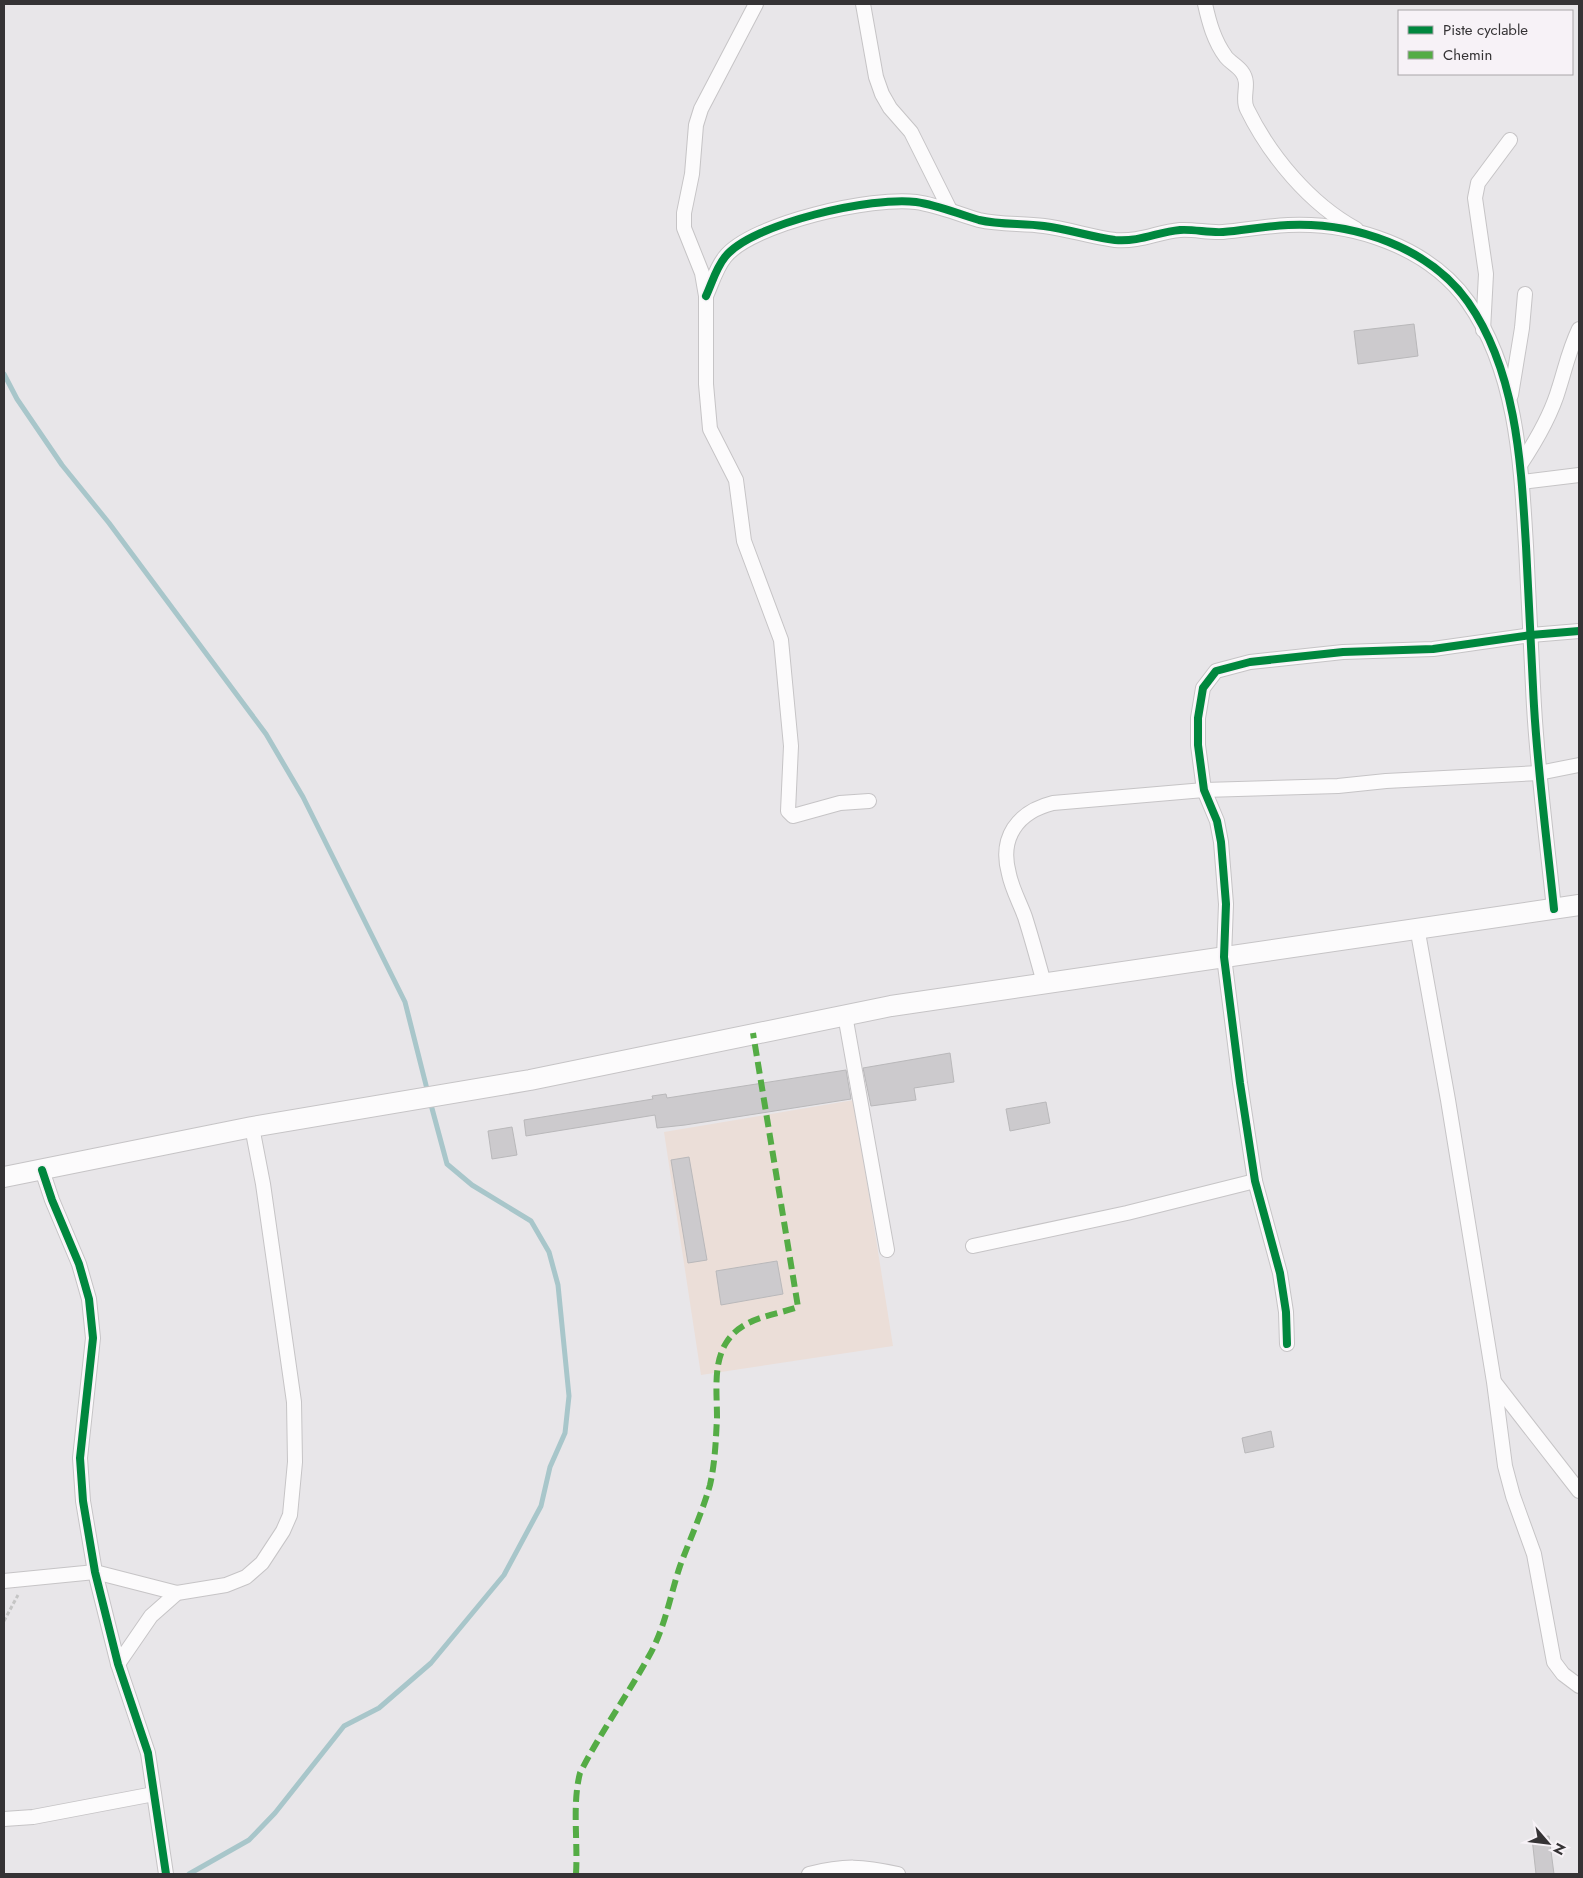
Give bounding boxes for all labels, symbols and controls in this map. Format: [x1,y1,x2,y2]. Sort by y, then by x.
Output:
legend [1398,10,1573,75]
text: Piste cyclable [1443,19,1528,41]
text: Chemin [1443,44,1492,66]
north arrow [1523,1818,1573,1868]
text: N [1548,1839,1571,1859]

